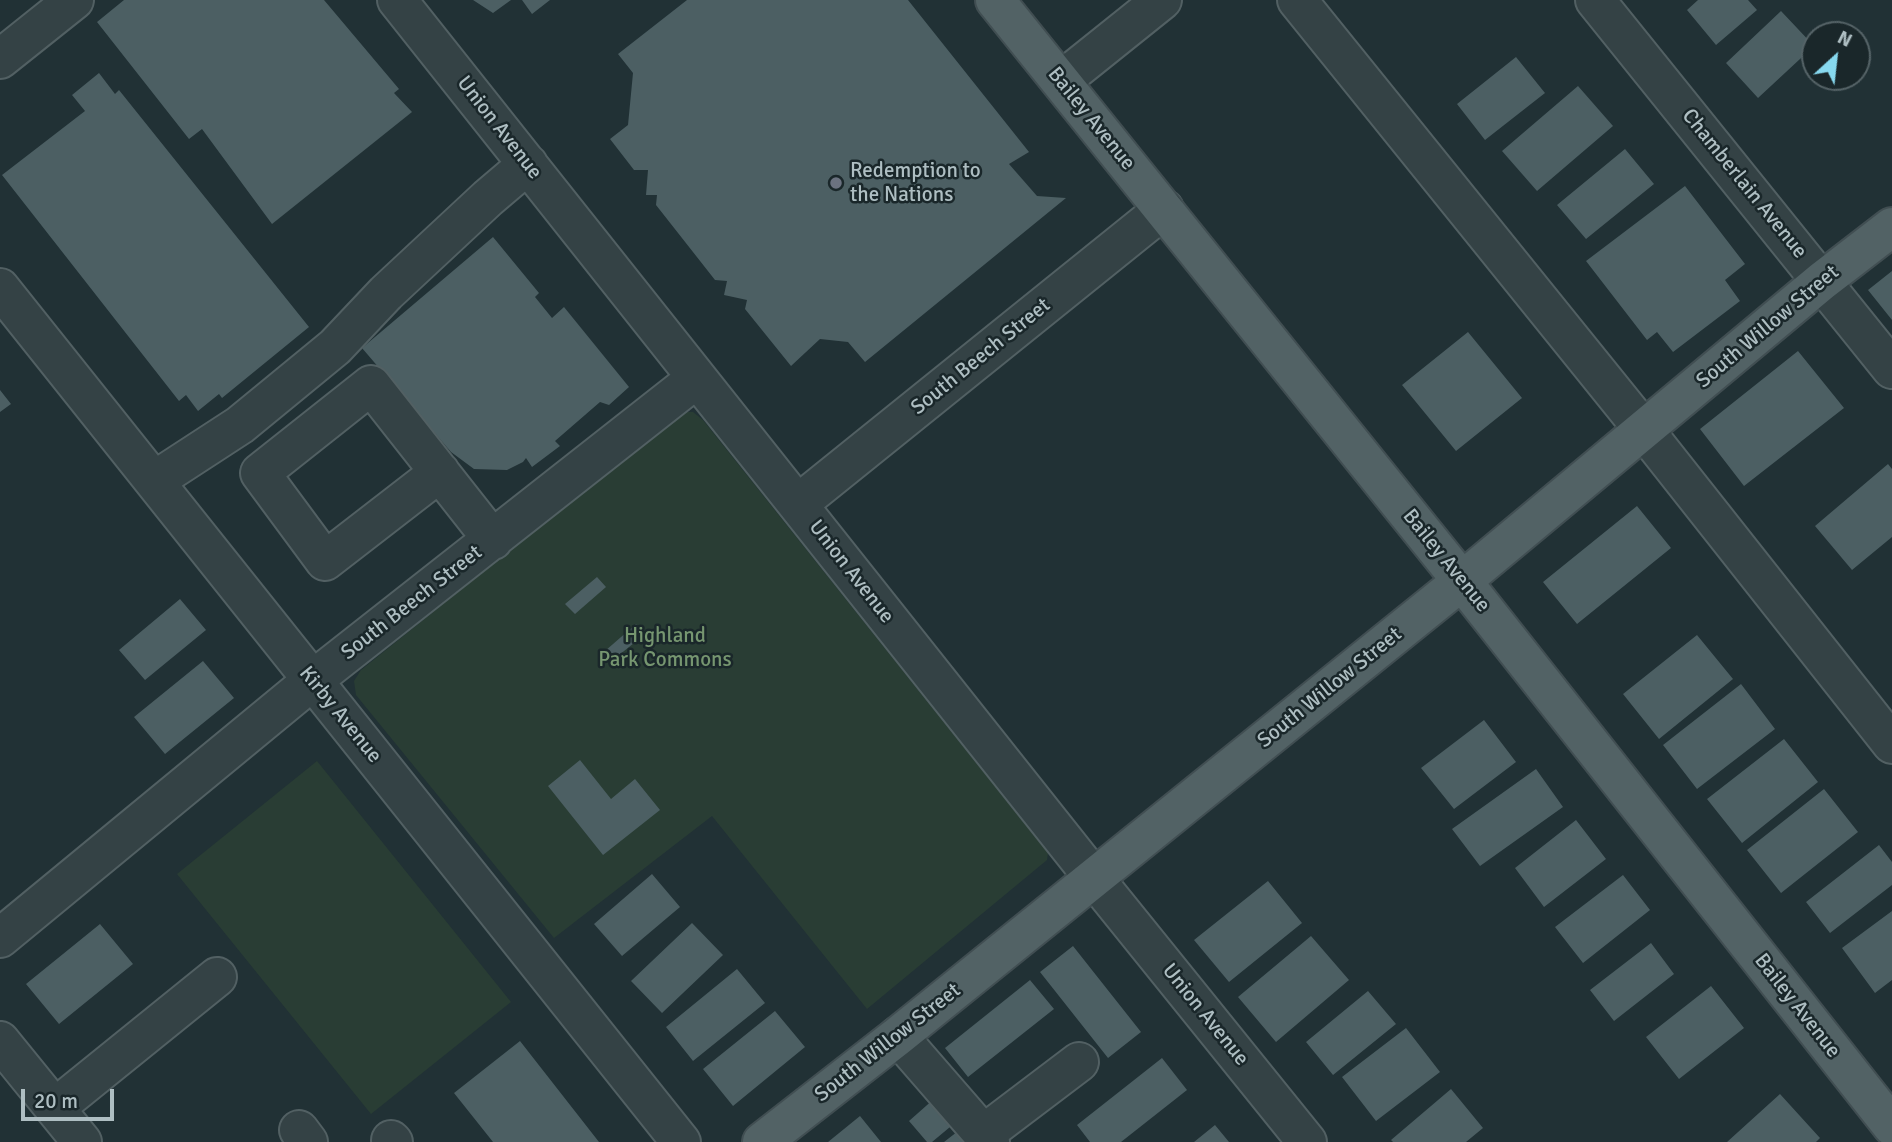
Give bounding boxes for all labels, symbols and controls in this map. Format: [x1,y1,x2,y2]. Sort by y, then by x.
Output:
north arrow [1801,21,1871,91]
text: N [1833,25,1856,53]
street label: Bailey Avenue [1042,62,1140,176]
street label: Union Avenue [451,71,547,185]
street label: Chamberlain Avenue [1676,104,1812,264]
place label: Redemption to the Nations [850,158,981,208]
marker: Redemption to the Nations [828,175,844,191]
street label: South Willow Street [1692,260,1844,394]
street label: South Beech Street [906,293,1056,421]
street label: Bailey Avenue [1397,504,1495,618]
street label: Union Avenue [803,515,899,629]
street label: South Beech Street [337,540,487,666]
street label: South Willow Street [1253,622,1407,754]
park label: Highland Park Commons [598,623,732,673]
street label: Kirby Avenue [293,662,387,768]
street label: Bailey Avenue [1748,949,1846,1063]
street label: Union Avenue [1156,959,1254,1071]
street label: South Willow Street [810,978,966,1108]
scale bar [24,1076,117,1120]
text: 20 m [34,1088,78,1114]

